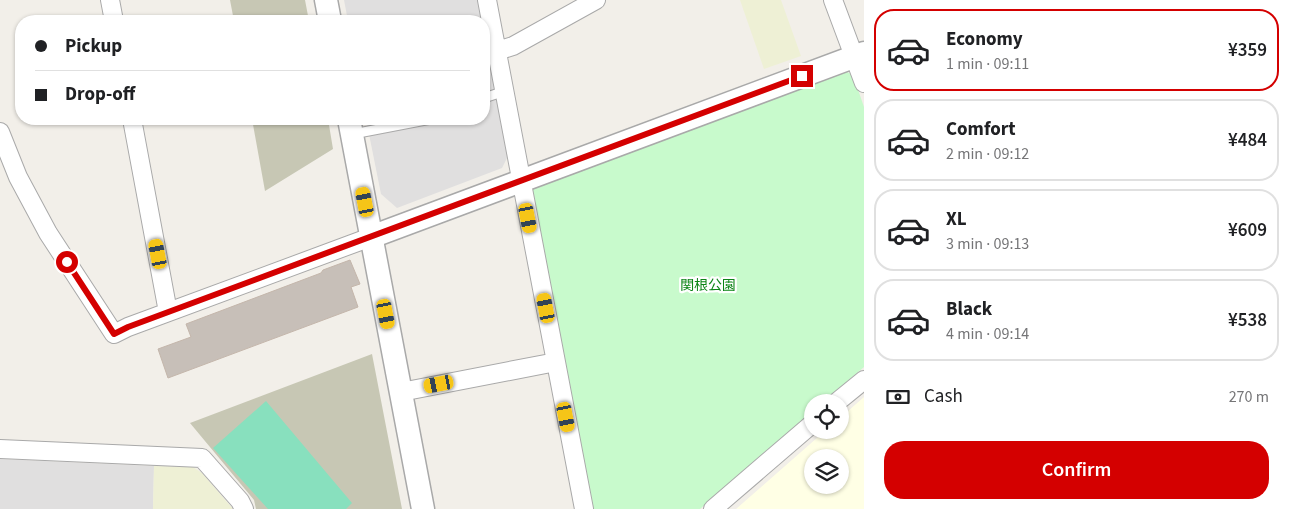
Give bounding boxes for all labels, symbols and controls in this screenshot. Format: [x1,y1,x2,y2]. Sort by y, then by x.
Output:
text: Economy [946,26,1023,53]
icon: car [886,28,931,73]
text: Pickup [65,33,122,60]
text: ¥359 [1228,37,1267,64]
text: 1 min · 09:11 [946,53,1029,75]
route end [791,65,813,87]
text: Drop-off [65,81,135,108]
text: Comfort [946,116,1016,143]
icon: car [886,118,931,163]
text: ¥484 [1228,127,1267,154]
text: 2 min · 09:12 [946,143,1029,165]
car [354,186,375,218]
car [517,202,538,234]
text: XL [946,206,967,233]
icon: car [886,208,931,253]
text: ¥609 [1228,217,1267,244]
text: 3 min · 09:13 [946,233,1029,255]
car [147,238,168,270]
route start [56,251,78,273]
park label: 関根公園 [680,276,736,296]
car [535,292,556,324]
text: Black [946,296,992,323]
car [375,298,396,330]
icon: car [886,298,931,343]
text: ¥538 [1228,307,1267,334]
text: 4 min · 09:14 [946,323,1029,345]
car [422,374,455,394]
icon: cash [884,383,912,411]
text: Cash [924,383,963,410]
text: 270 m [1229,386,1269,408]
map controls [804,394,849,494]
button: locate [804,394,849,439]
car [555,401,576,433]
button: Confirm [884,441,1269,499]
button: layers [804,449,849,494]

